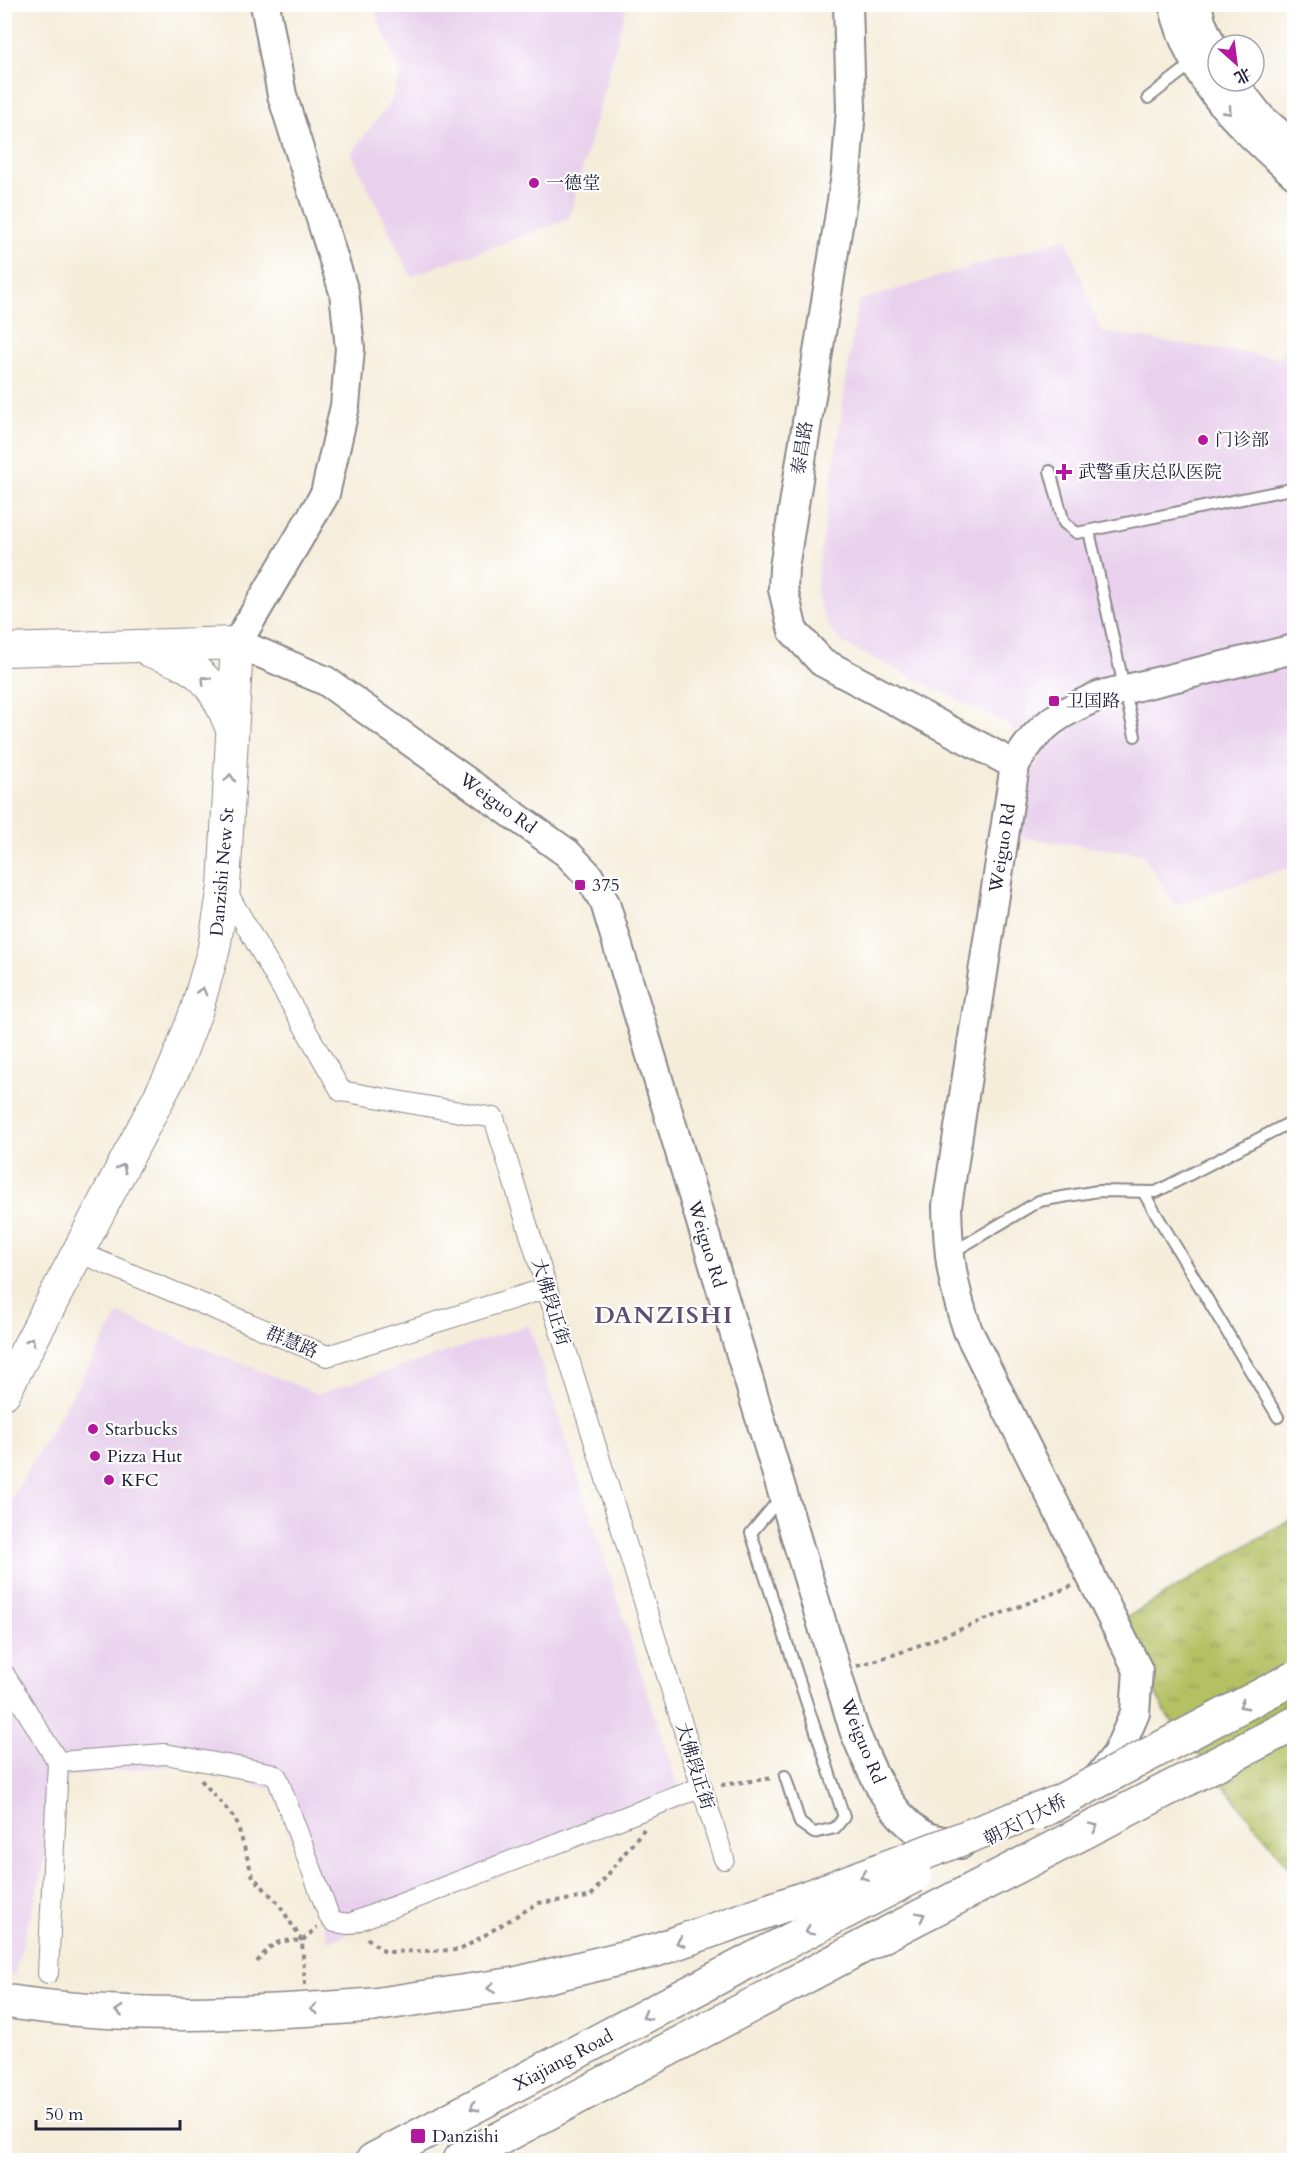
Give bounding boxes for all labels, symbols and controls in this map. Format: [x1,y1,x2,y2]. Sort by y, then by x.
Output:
north arrow [1206,33,1266,93]
text: 北 [1230,62,1255,89]
one-way arrow [1221,104,1232,115]
place label: 一德堂 [546,171,600,196]
marker: 一德堂 [527,176,541,190]
street label: 泰昌路 [786,419,819,477]
place label: 门诊部 [1215,428,1269,453]
marker: 门诊部 [1196,433,1210,447]
place label: 武警重庆总队医院 [1078,460,1222,485]
marker: 武警重庆总队医院 [1055,463,1073,481]
one-way arrow [201,677,212,687]
place label: 卫国路 [1066,689,1120,714]
marker: 卫国路 [1047,694,1061,708]
street label: Weiguo Rd [453,766,542,840]
one-way arrow [223,773,236,782]
street label: Weiguo Rd [983,801,1022,895]
street label: Danzishi New St [204,806,241,937]
place label: 375 [592,873,620,898]
marker: 375 [573,878,587,892]
one-way arrow [195,986,207,997]
one-way arrow [115,1164,126,1175]
street label: Weiguo Rd [681,1197,732,1291]
street label: 大佛段正街 [525,1255,576,1349]
district label: DANZISHI [594,1299,734,1332]
street label: 群慧路 [262,1320,322,1365]
one-way arrow [24,1336,36,1347]
place label: Starbucks [105,1417,177,1442]
marker: Starbucks [86,1422,100,1436]
place label: Pizza Hut [107,1444,182,1469]
marker: Pizza Hut [88,1449,102,1463]
place label: KFC [121,1468,159,1493]
marker: KFC [102,1473,116,1487]
street label: Weiguo Rd [834,1694,891,1788]
one-way arrow [1238,1698,1249,1709]
street label: 大佛段正街 [669,1719,720,1813]
street label: 朝天门大桥 [979,1789,1071,1852]
one-way arrow [1088,1823,1098,1834]
one-way arrow [859,1869,870,1881]
one-way arrow [914,1912,925,1923]
one-way arrow [805,1924,815,1935]
one-way arrow [675,1934,686,1947]
one-way arrow [486,1981,496,1993]
one-way arrow [310,2003,319,2016]
one-way arrow [115,2005,124,2018]
one-way arrow [642,2009,652,2020]
street label: Xiajiang Road [509,2023,618,2097]
scale bar [36,2093,180,2131]
one-way arrow [469,2100,480,2112]
text: 50 m [45,2102,84,2127]
place label: Danzishi [432,2124,499,2149]
marker: Danzishi [409,2127,427,2145]

